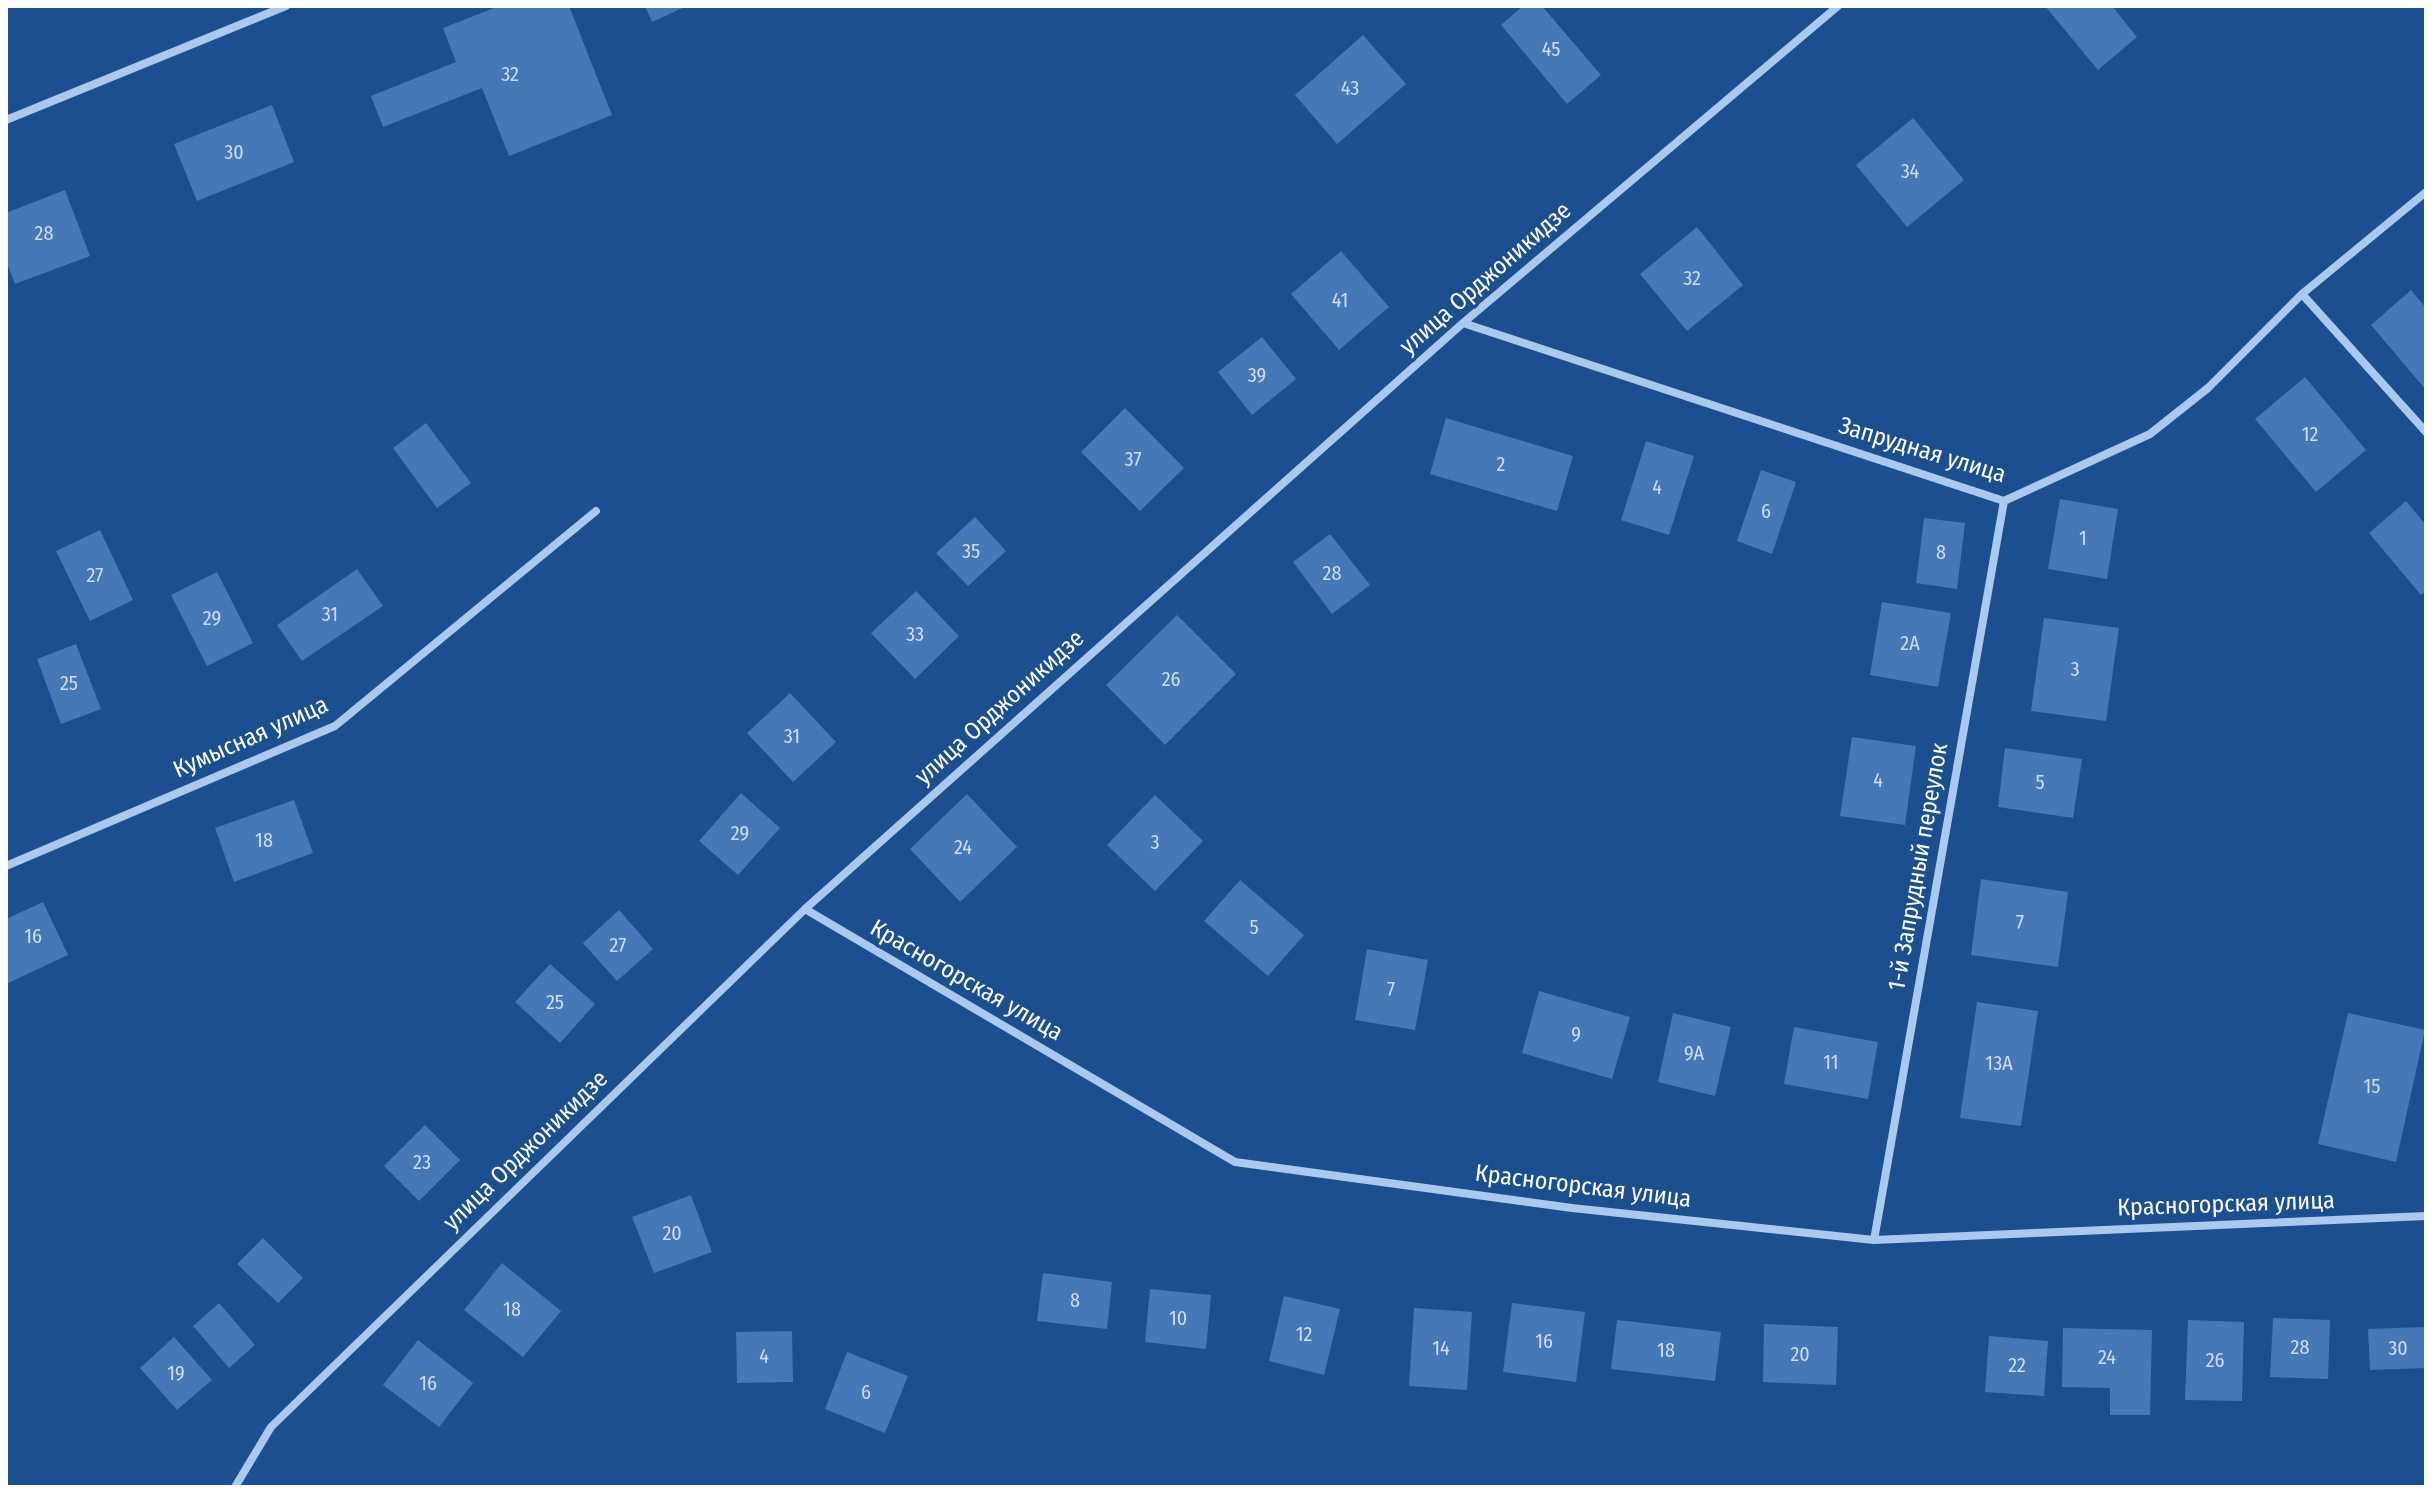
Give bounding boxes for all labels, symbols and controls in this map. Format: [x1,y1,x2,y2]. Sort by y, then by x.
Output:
house number: 45 [1542,38,1560,62]
house number: 32 [501,63,519,87]
house number: 43 [1341,77,1359,101]
house number: 30 [224,141,244,165]
house number: 34 [1901,160,1919,184]
street label: улица Орджоникидзе [1394,197,1578,361]
house number: 28 [35,222,53,246]
house number: 32 [1683,267,1701,291]
house number: 41 [1332,289,1348,313]
house number: 39 [1248,364,1266,388]
street label: Запрудная улица [1835,412,2009,490]
house number: 12 [2302,423,2318,447]
house number: 37 [1124,448,1142,472]
house number: 2 [1497,453,1505,477]
house number: 4 [1652,476,1662,500]
house number: 6 [1761,500,1771,524]
house number: 1 [2079,527,2087,551]
house number: 35 [962,540,980,564]
house number: 8 [1936,541,1946,565]
house number: 28 [1323,562,1341,586]
house number: 27 [87,564,103,588]
house number: 31 [322,603,338,627]
house number: 29 [203,607,221,631]
house number: 33 [906,623,924,647]
street label: улица Орджоникидзе [910,625,1090,791]
house number: 2А [1900,632,1920,656]
house number: 3 [2070,658,2080,682]
house number: 26 [1162,668,1180,692]
house number: 25 [60,672,78,696]
street label: Кумысная улица [169,691,333,785]
house number: 31 [784,725,800,749]
street label: 1-й Запрудный переулок [1883,741,1955,993]
house number: 4 [1873,769,1883,793]
house number: 5 [2035,771,2045,795]
house number: 29 [731,822,749,846]
house number: 18 [255,829,273,853]
house number: 3 [1150,831,1160,855]
house number: 24 [954,836,972,860]
house number: 7 [2016,911,2024,935]
street label: Красногорская улица [865,914,1067,1048]
house number: 5 [1249,916,1259,940]
house number: 16 [24,925,42,949]
house number: 27 [610,934,626,958]
house number: 7 [1387,978,1395,1002]
house number: 25 [546,991,564,1015]
house number: 9 [1571,1023,1581,1047]
house number: 9А [1684,1042,1704,1066]
house number: 11 [1823,1051,1839,1075]
house number: 13А [1985,1052,2013,1076]
street label: улица Орджоникидзе [438,1065,614,1237]
house number: 15 [2364,1075,2380,1099]
house number: 23 [413,1151,431,1175]
street label: Красногорская улица [1473,1159,1693,1215]
street label: Красногорская улица [2117,1187,2335,1223]
house number: 20 [662,1222,682,1246]
house number: 8 [1070,1289,1080,1313]
house number: 18 [503,1298,521,1322]
house number: 10 [1169,1307,1187,1331]
house number: 12 [1296,1323,1312,1347]
house number: 16 [1535,1330,1553,1354]
house number: 28 [2291,1336,2309,1360]
house number: 14 [1432,1337,1450,1361]
house number: 30 [2388,1337,2408,1361]
house number: 18 [1657,1339,1675,1363]
house number: 20 [1790,1343,1810,1367]
house number: 4 [759,1345,769,1369]
house number: 24 [2098,1346,2116,1370]
house number: 26 [2206,1349,2224,1373]
house number: 22 [2008,1354,2026,1378]
house number: 19 [167,1362,185,1386]
house number: 16 [419,1372,437,1396]
house number: 6 [861,1381,871,1405]

